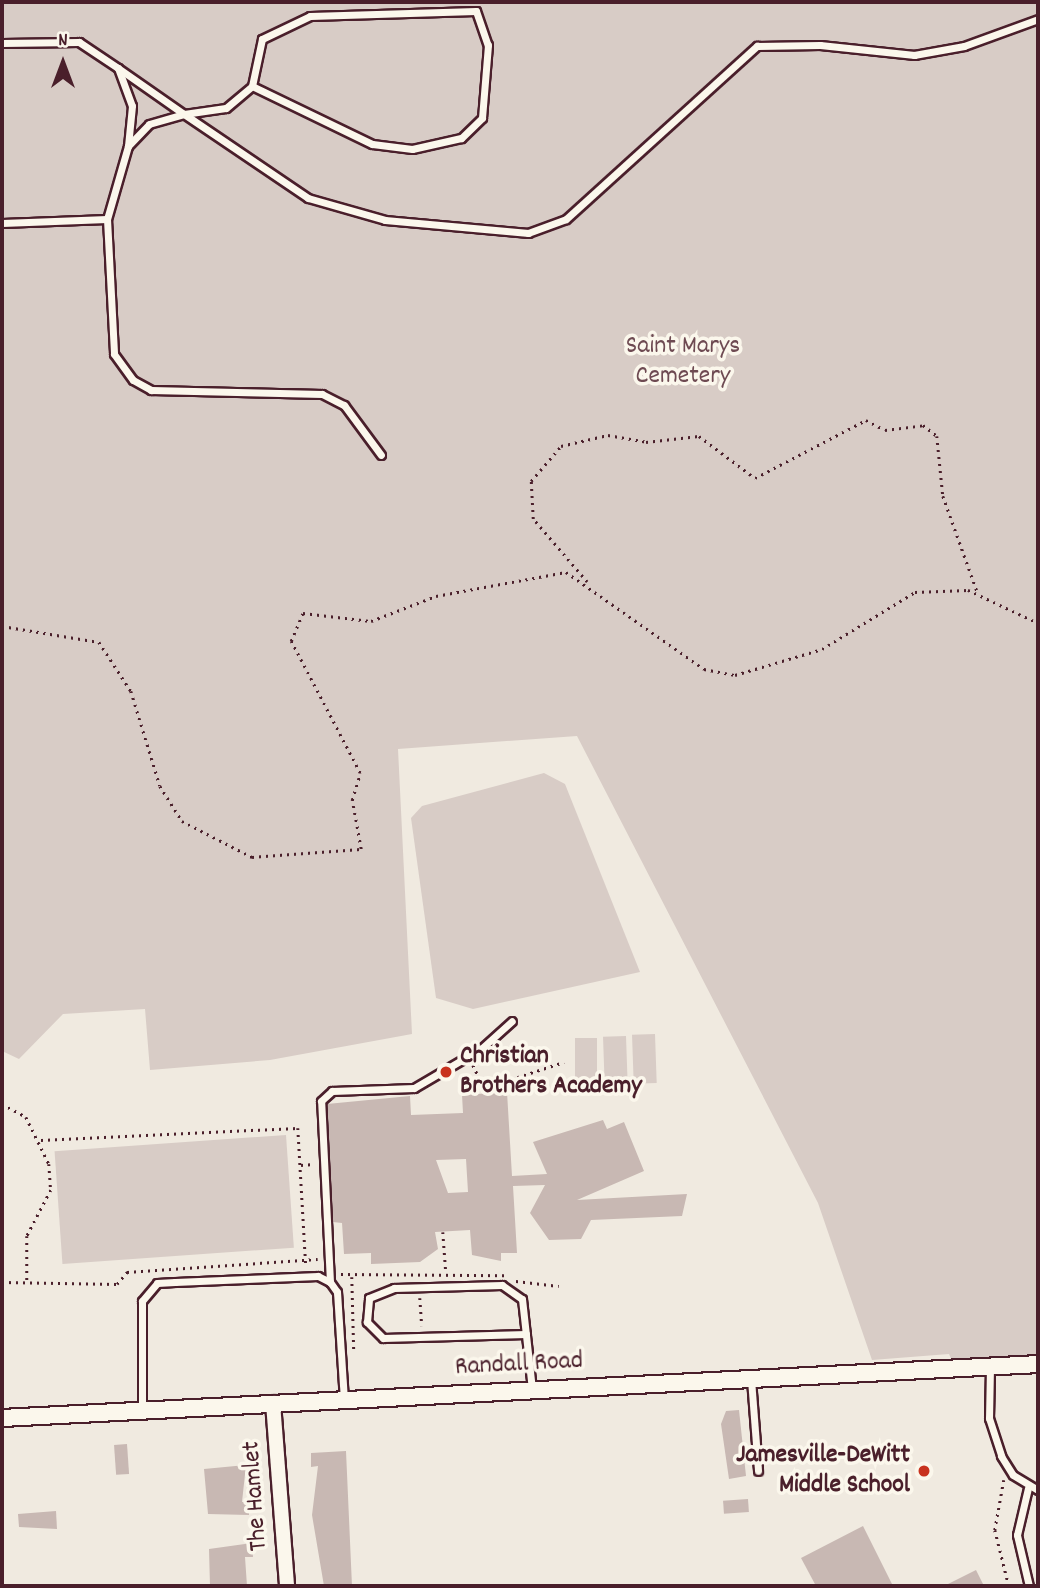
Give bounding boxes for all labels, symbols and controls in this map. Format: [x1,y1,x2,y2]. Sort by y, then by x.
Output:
north arrow [28,28,98,98]
text: N [58,28,68,55]
park label: Saint Marys Cemetery [626,331,740,392]
place label: Christian Brothers Academy [460,1041,642,1102]
marker: Christian Brothers Academy [438,1064,454,1080]
street label: Randall Road [454,1346,584,1384]
street label: The Hamlet [237,1440,275,1552]
place label: Jamesville-DeWitt Middle School [736,1440,910,1502]
marker: Jamesville-DeWitt Middle School [916,1463,932,1479]

